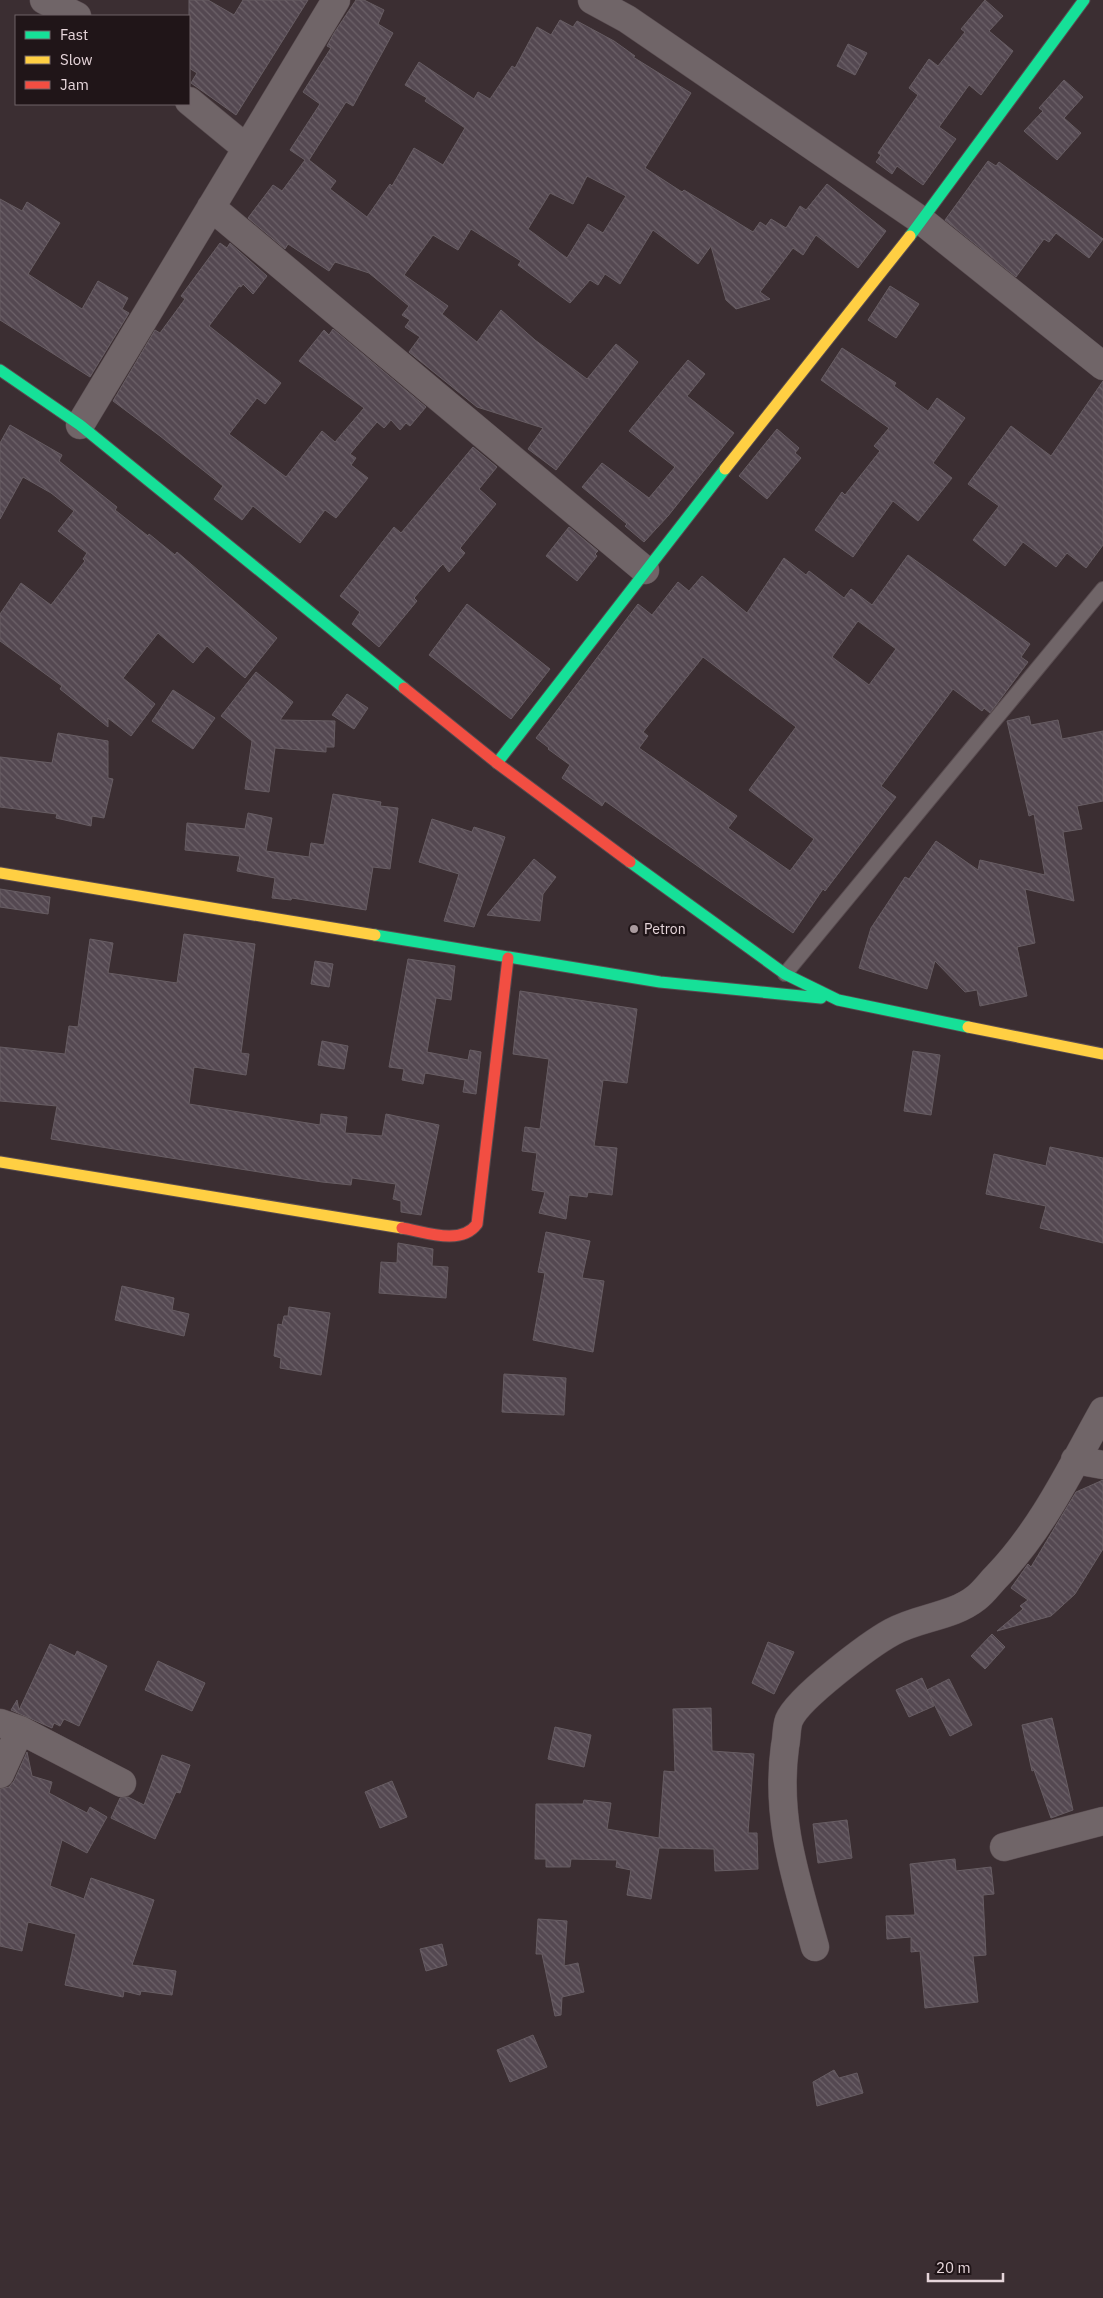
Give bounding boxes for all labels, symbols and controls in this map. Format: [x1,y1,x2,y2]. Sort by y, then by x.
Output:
legend [15,15,190,105]
text: Fast [60,25,88,44]
text: Slow [60,50,93,69]
text: Jam [60,75,89,94]
place label: Petron [644,920,686,938]
marker: Petron [628,923,640,935]
scale bar [928,2250,1003,2282]
text: 20 m [936,2258,971,2277]

